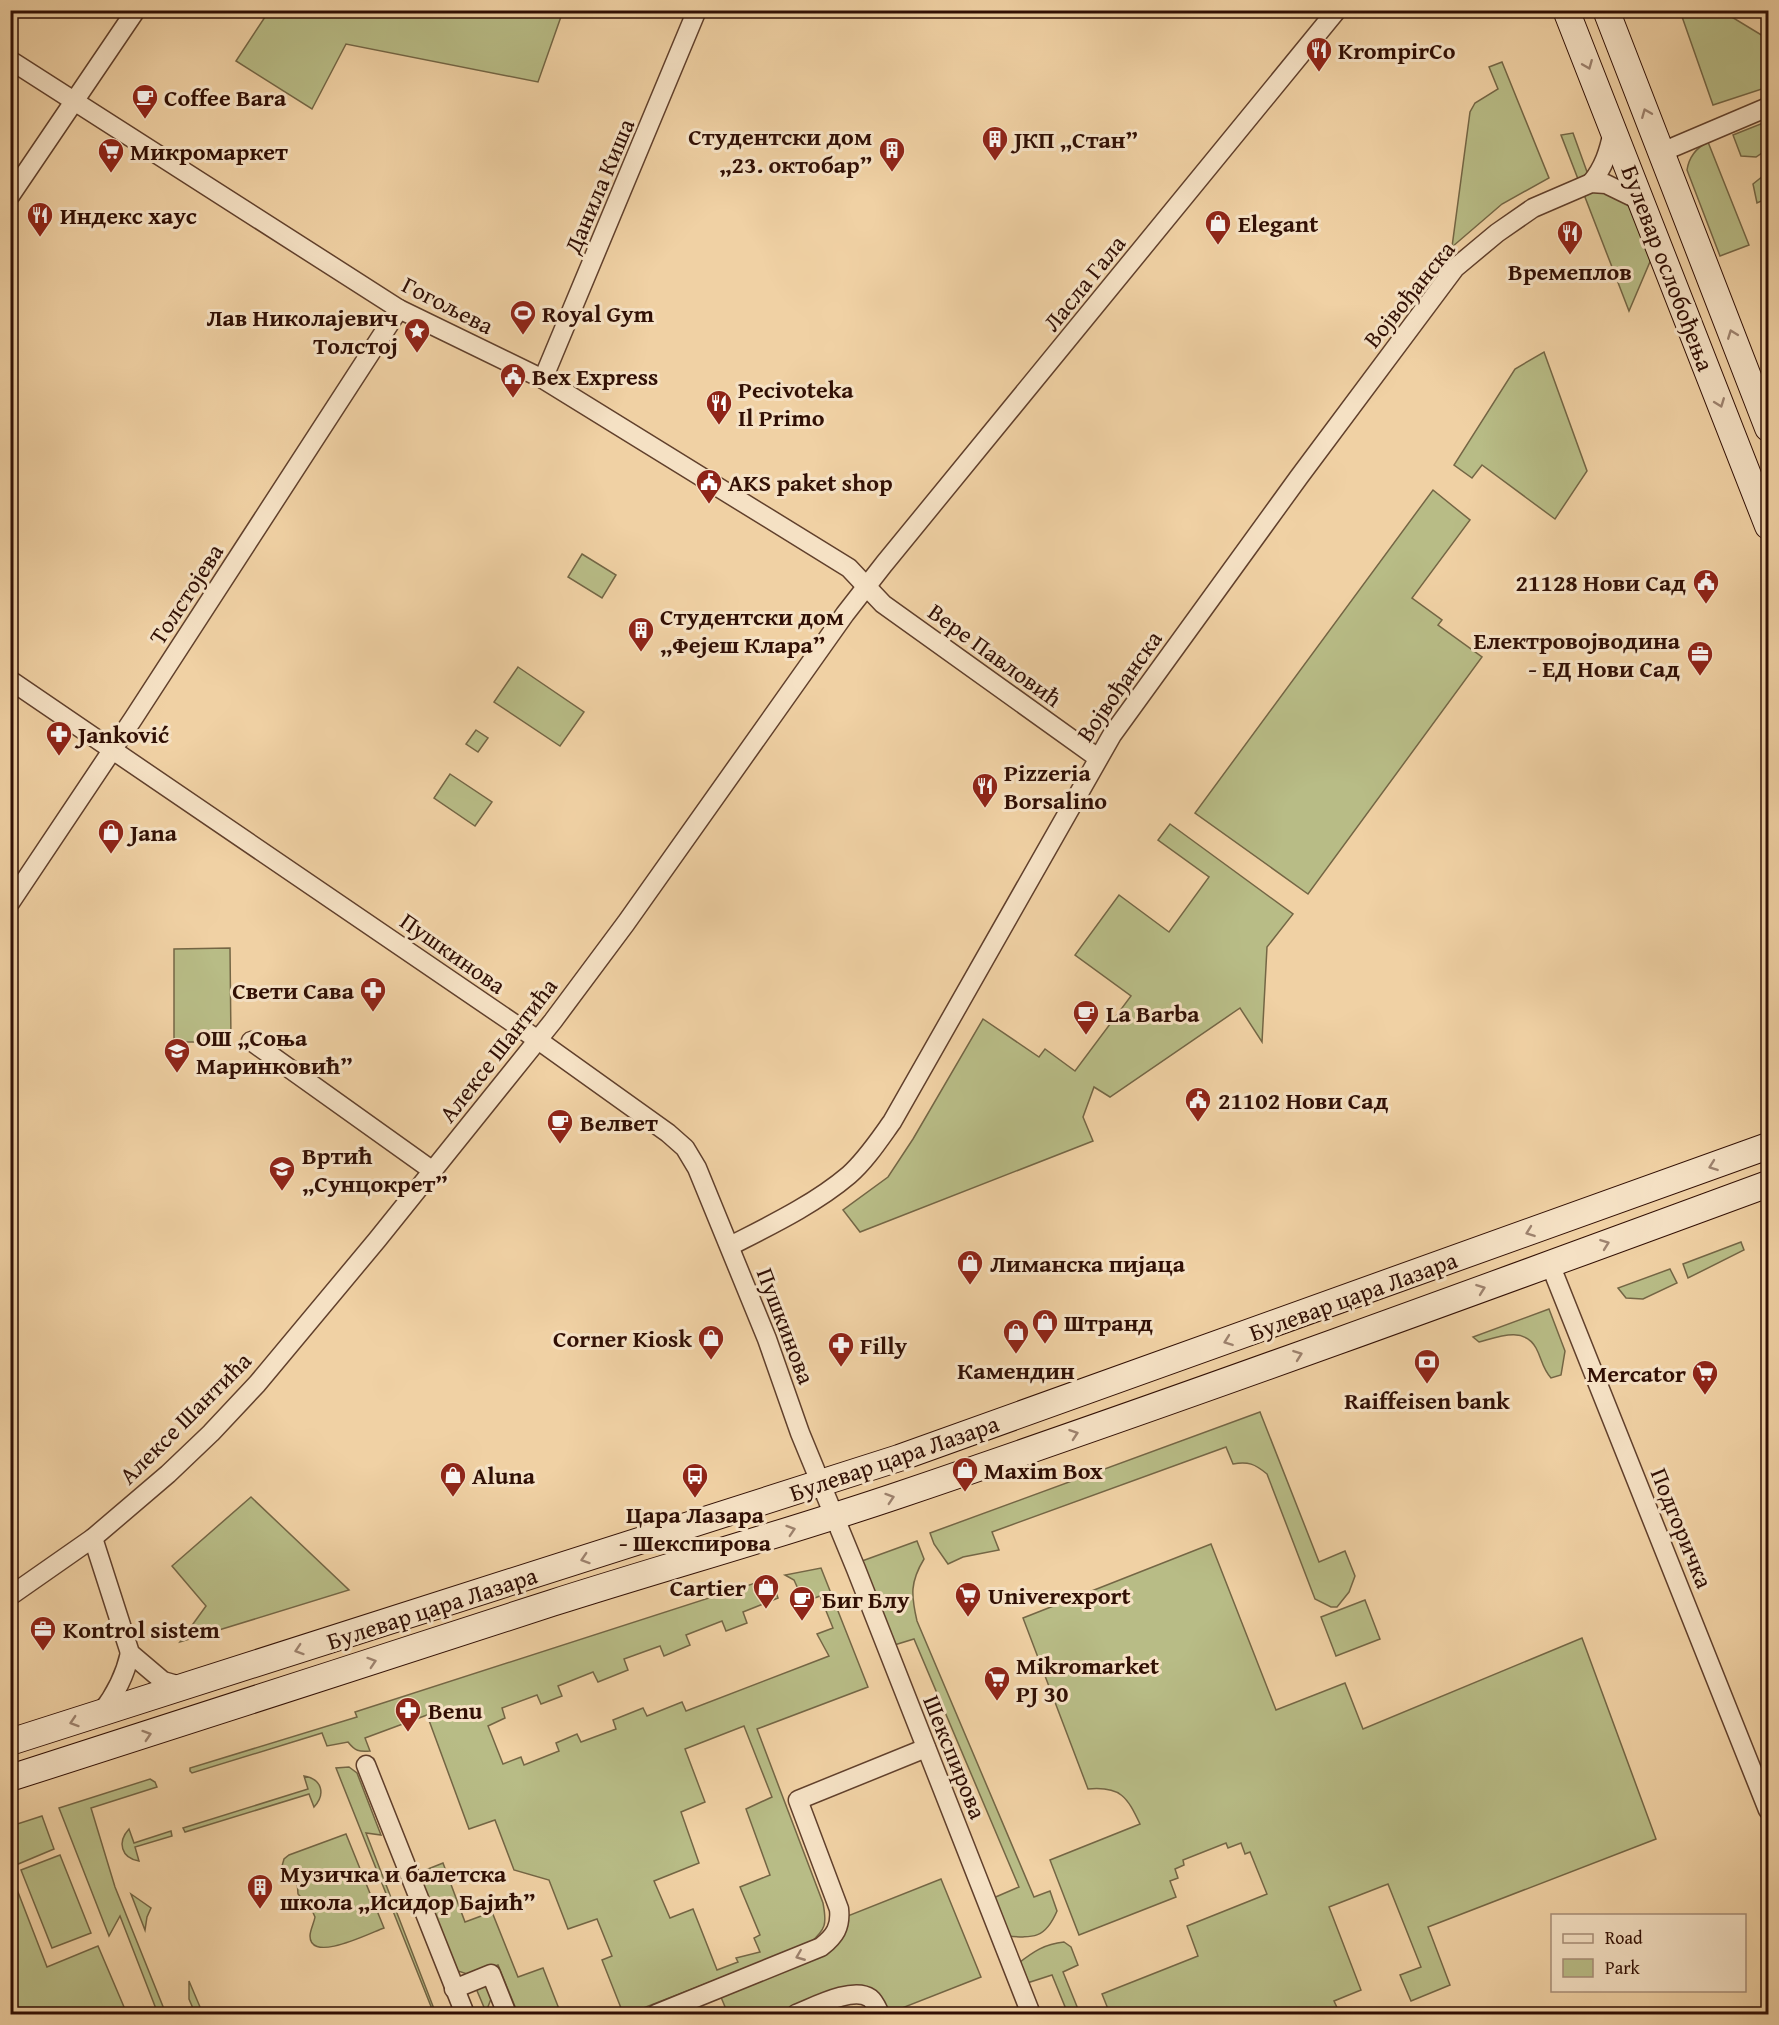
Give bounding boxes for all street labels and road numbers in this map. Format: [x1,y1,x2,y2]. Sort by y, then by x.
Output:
street label: Данила Киша [554,113,643,260]
street label: Булевар ослобођења [1613,160,1724,377]
street label: Ласла Гала [1034,227,1134,339]
street label: Војвођанска [1355,232,1464,355]
street label: Гогољева [396,267,500,343]
street label: Толстојева [140,536,232,651]
street label: Вере Павловић [921,594,1070,716]
street label: Војвођанска [1068,623,1171,749]
street label: Пушкинова [393,904,513,1003]
street label: Алексе Шантића [430,970,566,1130]
street label: Булевар цара Лазара [1244,1242,1463,1350]
street label: Пушкинова [748,1263,824,1390]
street label: Алексе Шантића [111,1343,260,1492]
street label: Булевар цара Лазара [785,1406,1004,1510]
street label: Подгоричка [1642,1462,1722,1594]
street label: Булевар цара Лазара [322,1557,542,1659]
street label: Шекспирова [914,1690,996,1825]

